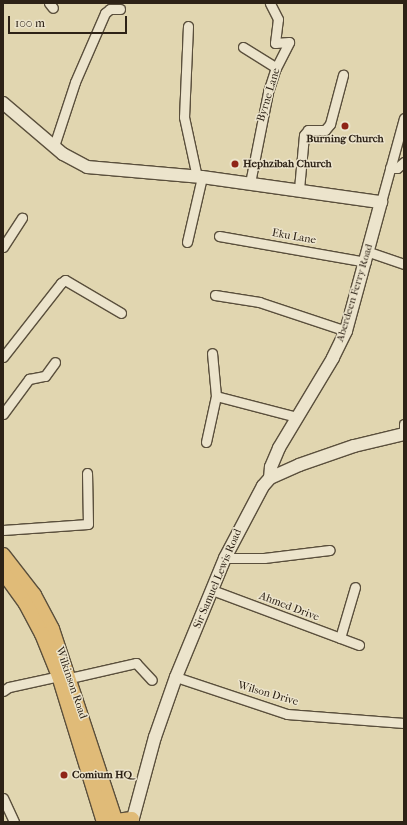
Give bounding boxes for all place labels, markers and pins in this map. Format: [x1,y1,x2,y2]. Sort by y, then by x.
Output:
marker: Burning Church [340,121,350,131]
place label: Burning Church [306,132,384,146]
place label: Hephzibah Church [243,157,332,171]
marker: Hephzibah Church [230,159,240,169]
place label: Comium HQ [72,768,132,782]
marker: Comium HQ [59,770,69,780]

